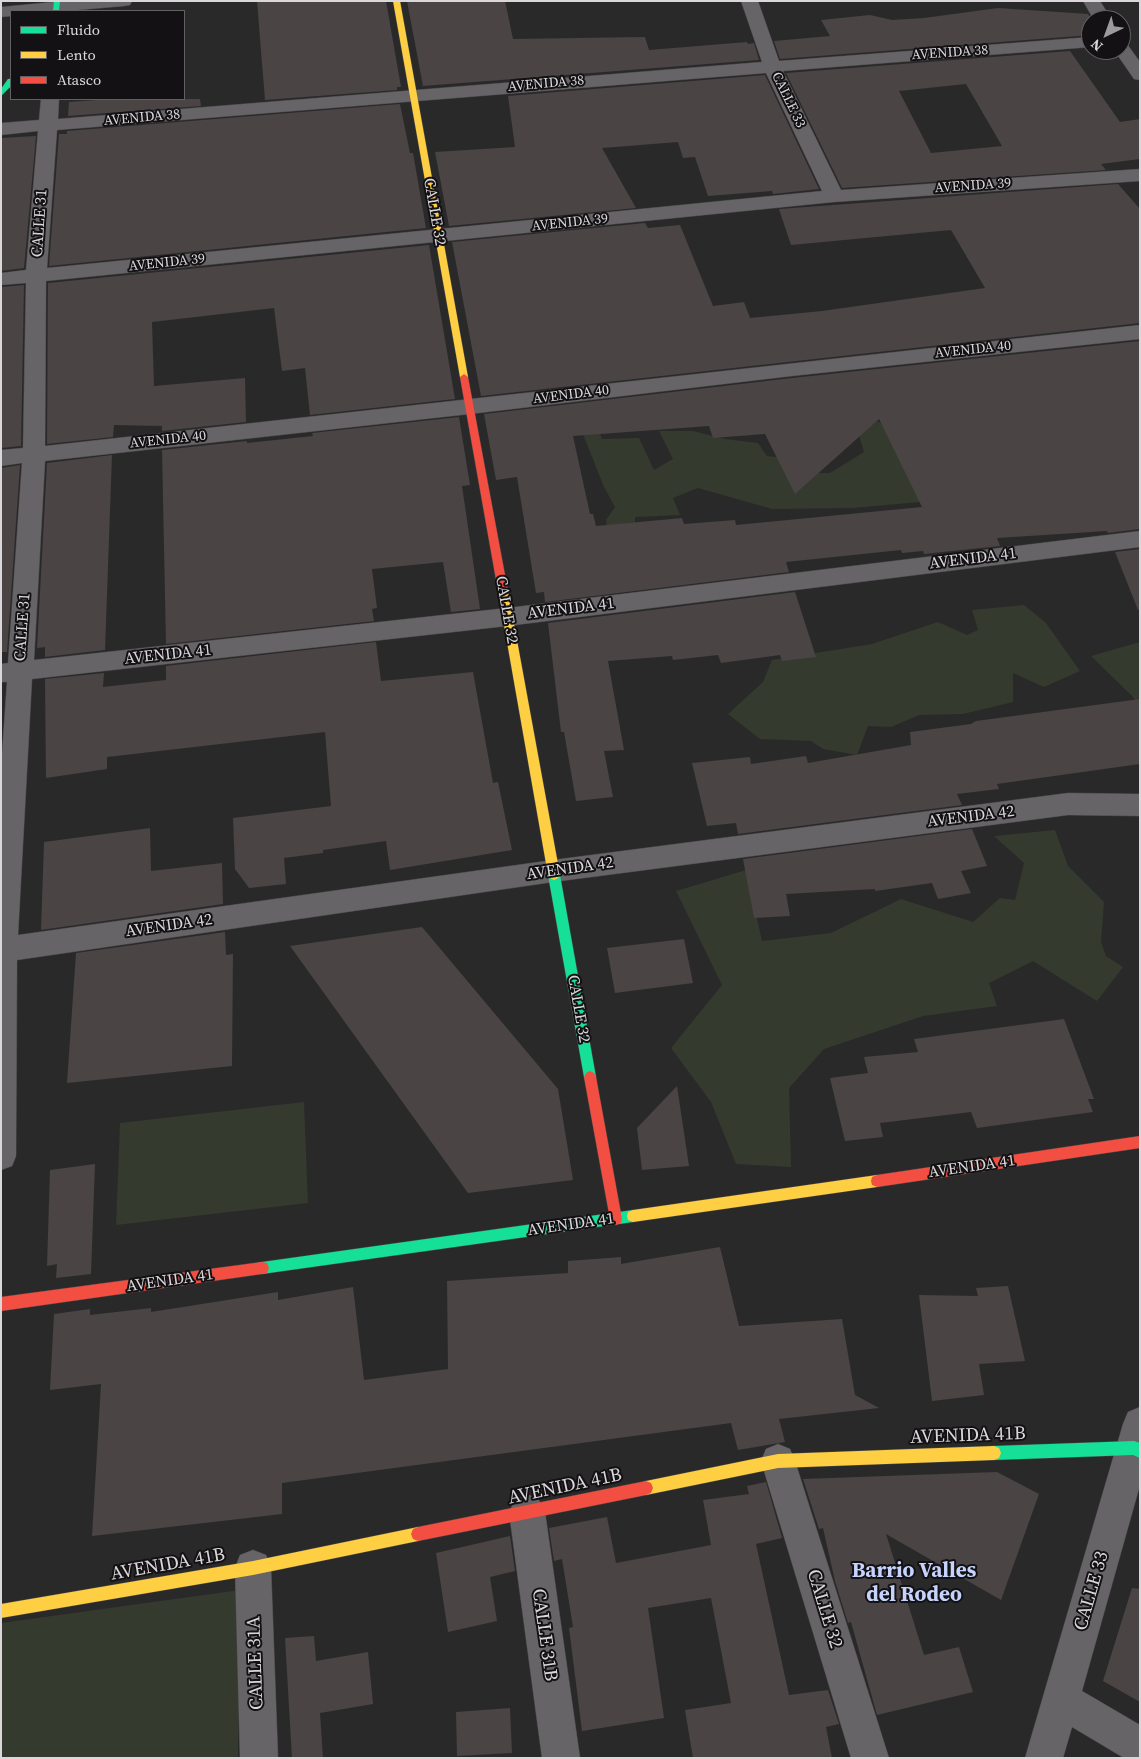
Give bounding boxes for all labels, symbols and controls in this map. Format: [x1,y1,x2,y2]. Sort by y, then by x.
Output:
legend [10,10,185,100]
north arrow [1081,10,1131,60]
text: Fluido [57,19,100,40]
text: N [1086,35,1107,56]
street label: AVENIDA 38 [911,42,989,64]
text: Lento [57,44,96,65]
text: Atasco [57,69,101,90]
street label: CALLE 33 [767,69,809,131]
street label: AVENIDA 38 [507,72,585,96]
street label: AVENIDA 38 [103,106,181,130]
street label: AVENIDA 39 [934,175,1012,197]
street label: CALLE 32 [419,177,449,247]
street label: CALLE 31 [28,188,52,258]
street label: AVENIDA 39 [531,211,609,235]
street label: AVENIDA 39 [128,251,206,275]
street label: AVENIDA 40 [934,338,1012,362]
street label: AVENIDA 40 [532,382,610,408]
street label: AVENIDA 40 [129,428,207,452]
street label: AVENIDA 41 [928,544,1018,574]
street label: CALLE 32 [491,575,521,645]
street label: CALLE 31 [11,592,35,662]
street label: AVENIDA 41 [526,594,616,624]
street label: AVENIDA 41 [124,641,212,669]
street label: AVENIDA 42 [926,802,1016,832]
street label: AVENIDA 42 [525,853,615,885]
street label: AVENIDA 42 [124,910,214,942]
street label: CALLE 32 [563,974,593,1044]
street label: AVENIDA 41 [927,1151,1017,1183]
street label: AVENIDA 41 [526,1209,616,1241]
street label: AVENIDA 41 [125,1265,215,1297]
street label: AVENIDA 41B [910,1423,1026,1449]
street label: AVENIDA 41B [506,1464,624,1510]
street label: AVENIDA 41B [109,1544,227,1586]
street label: CALLE 33 [1070,1549,1114,1633]
district label: Barrio Valles del Rodeo [852,1559,976,1609]
street label: CALLE 32 [801,1567,847,1651]
street label: CALLE 31B [526,1587,562,1683]
street label: CALLE 31A [243,1616,269,1710]

